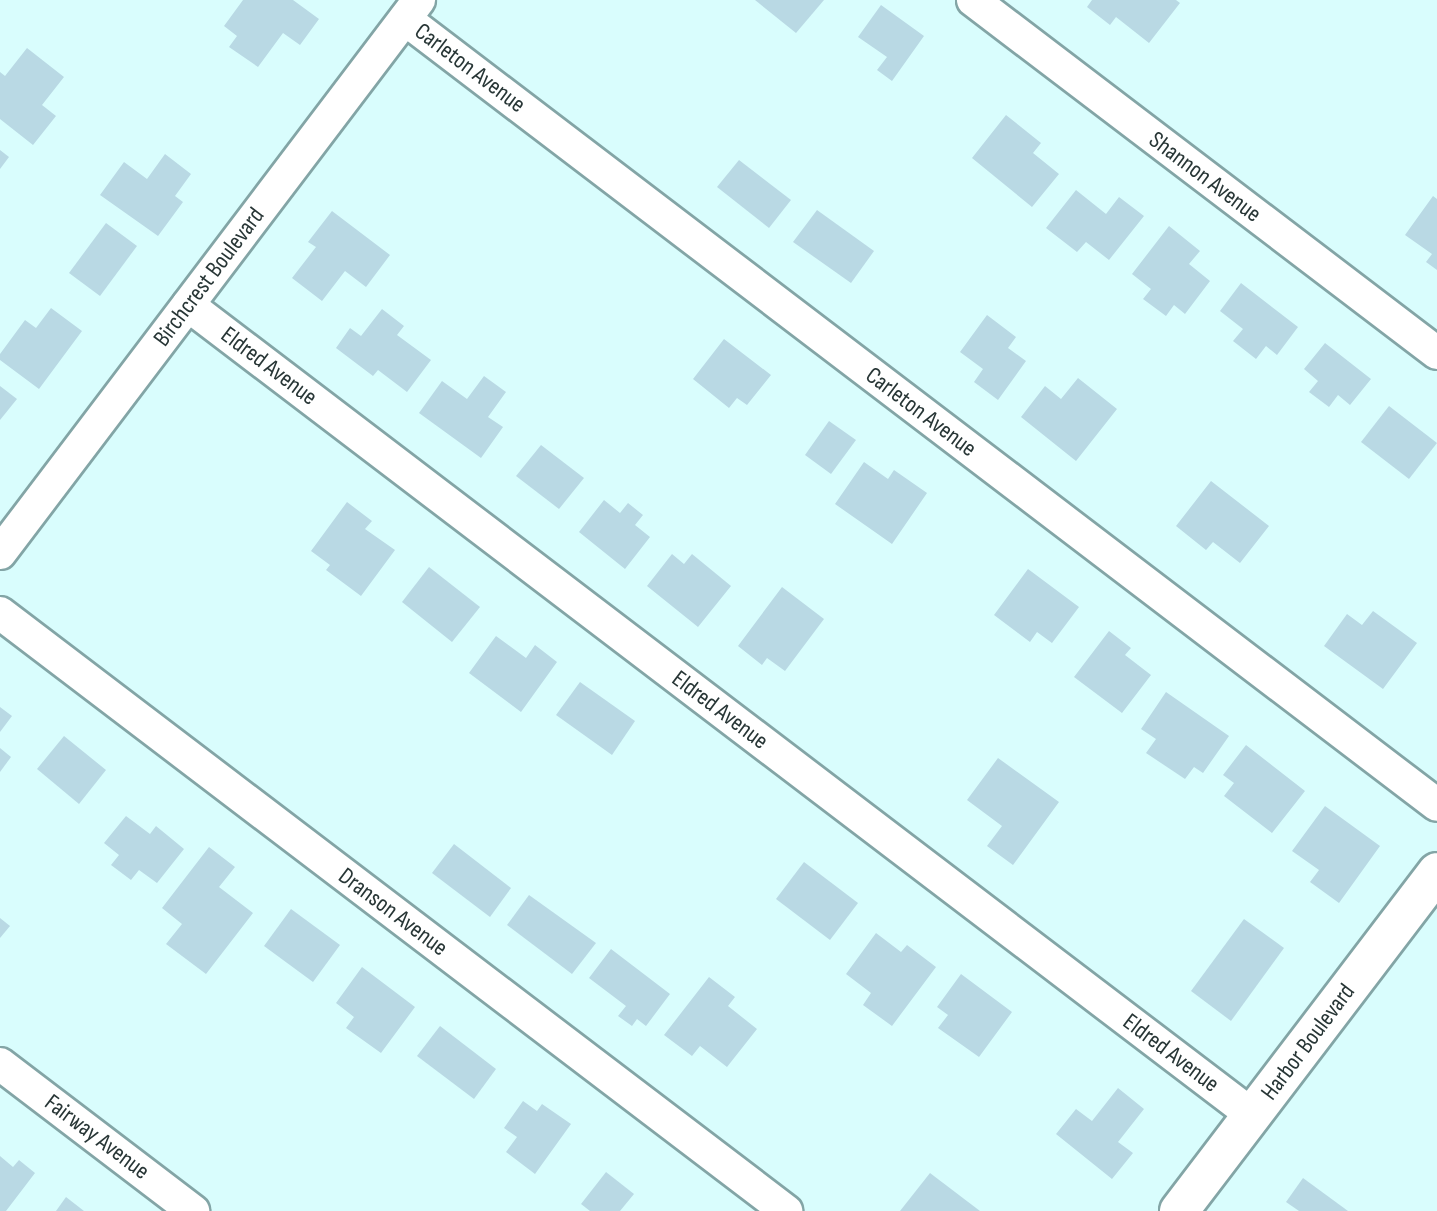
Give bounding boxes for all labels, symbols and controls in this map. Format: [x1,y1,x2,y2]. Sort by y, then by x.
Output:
street label: Carleton Avenue [409,17,531,119]
street label: Shannon Avenue [1143,125,1267,229]
street label: Birchcrest Boulevard [148,202,270,352]
street label: Eldred Avenue [215,320,323,412]
street label: Carleton Avenue [860,361,982,463]
street label: Eldred Avenue [666,664,774,756]
street label: Dranson Avenue [333,862,453,962]
street label: Harbor Boulevard [1255,978,1361,1106]
street label: Eldred Avenue [1117,1007,1225,1099]
street label: Fairway Avenue [39,1088,155,1186]

